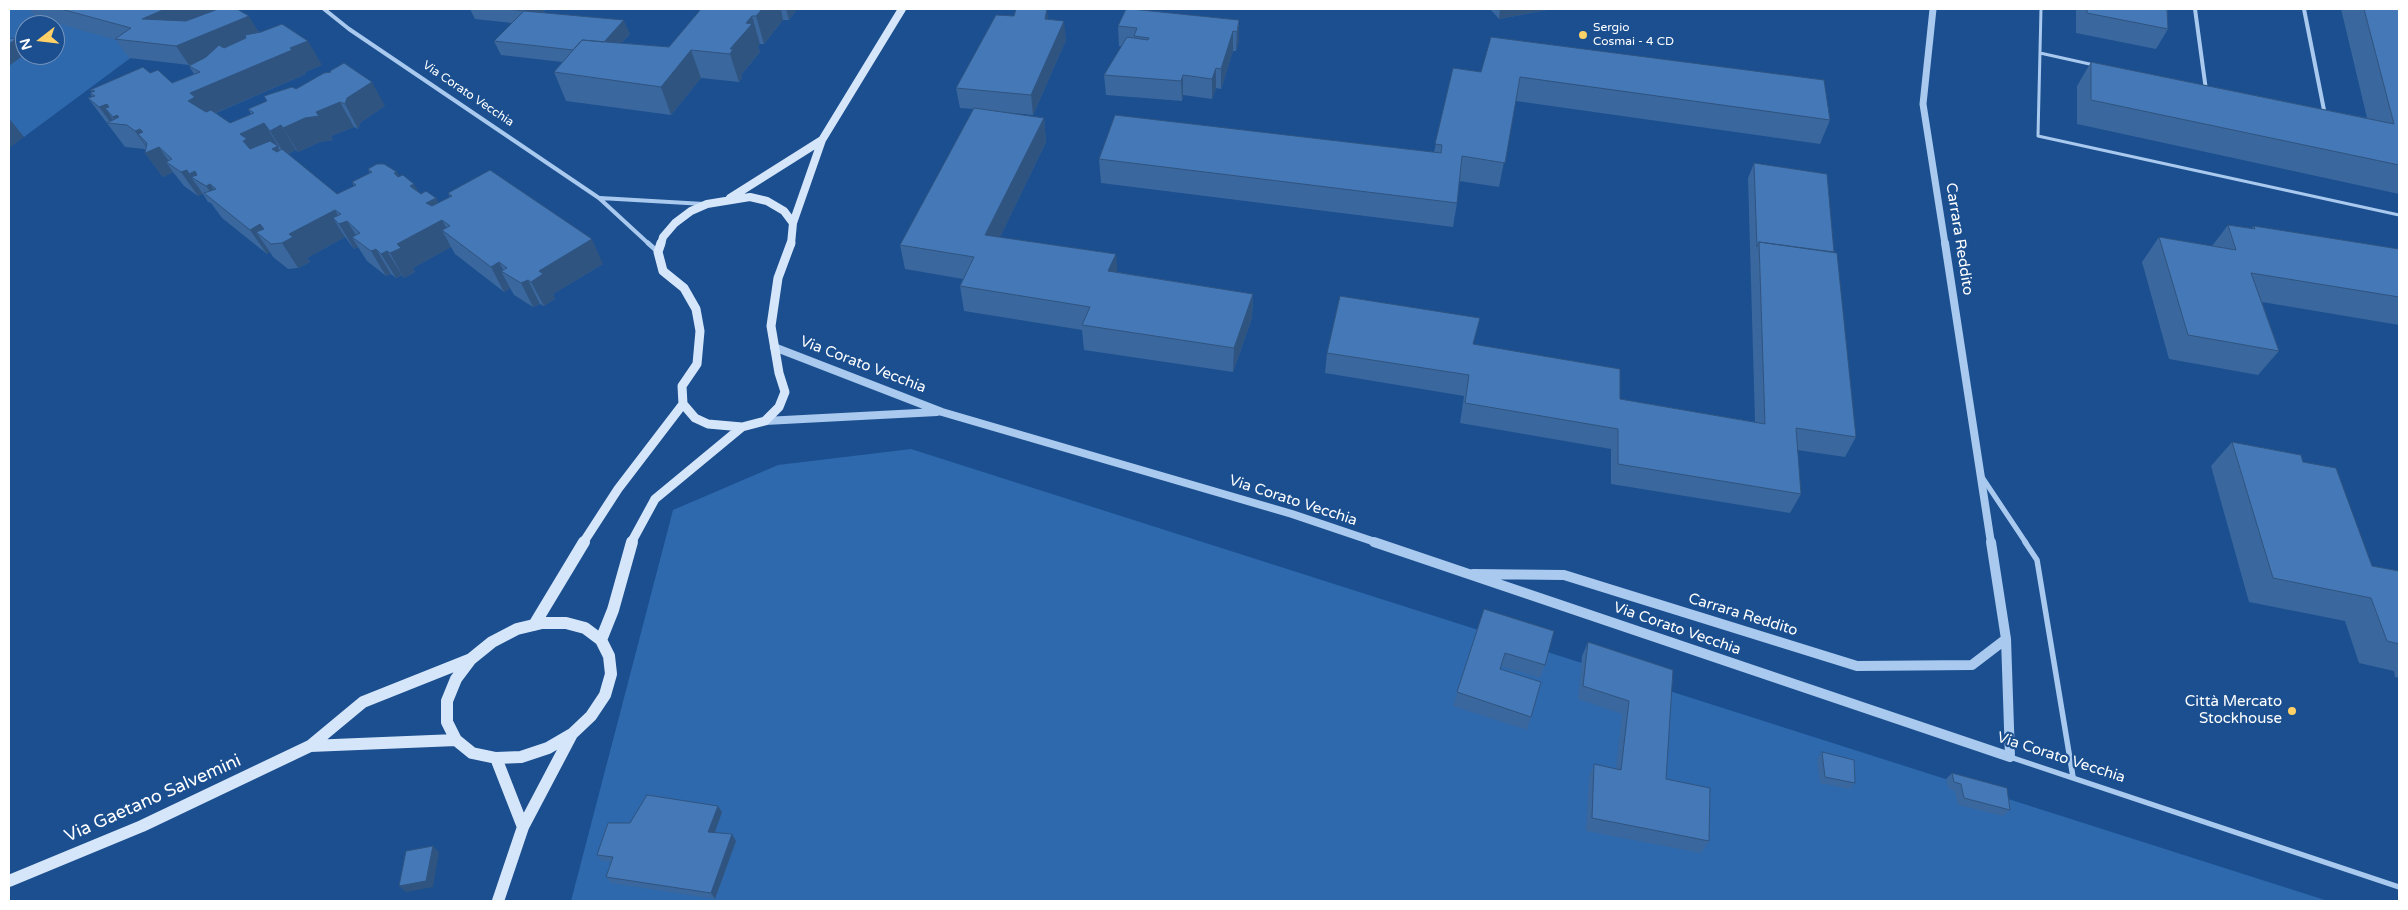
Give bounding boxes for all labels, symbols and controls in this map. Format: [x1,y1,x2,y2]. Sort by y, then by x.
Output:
north arrow [15,15,65,65]
place label: Sergio Cosmai - 4 CD [1593,21,1674,49]
marker: Sergio Cosmai - 4 CD [1577,29,1589,41]
text: N [16,36,36,52]
street label: Via Corato Vecchia [420,58,516,130]
street label: Carrara Reddito [1941,182,1977,296]
street label: Via Corato Vecchia [797,333,929,397]
street label: Via Corato Vecchia [1227,472,1359,530]
street label: Carrara Reddito [1686,590,1800,640]
street label: Via Corato Vecchia [1611,599,1743,659]
place label: Città Mercato Stockhouse [2185,693,2282,728]
marker: Città Mercato Stockhouse [2286,705,2298,717]
street label: Via Corato Vecchia [1995,729,2127,787]
street label: Via Gaetano Salvemini [61,750,245,848]

